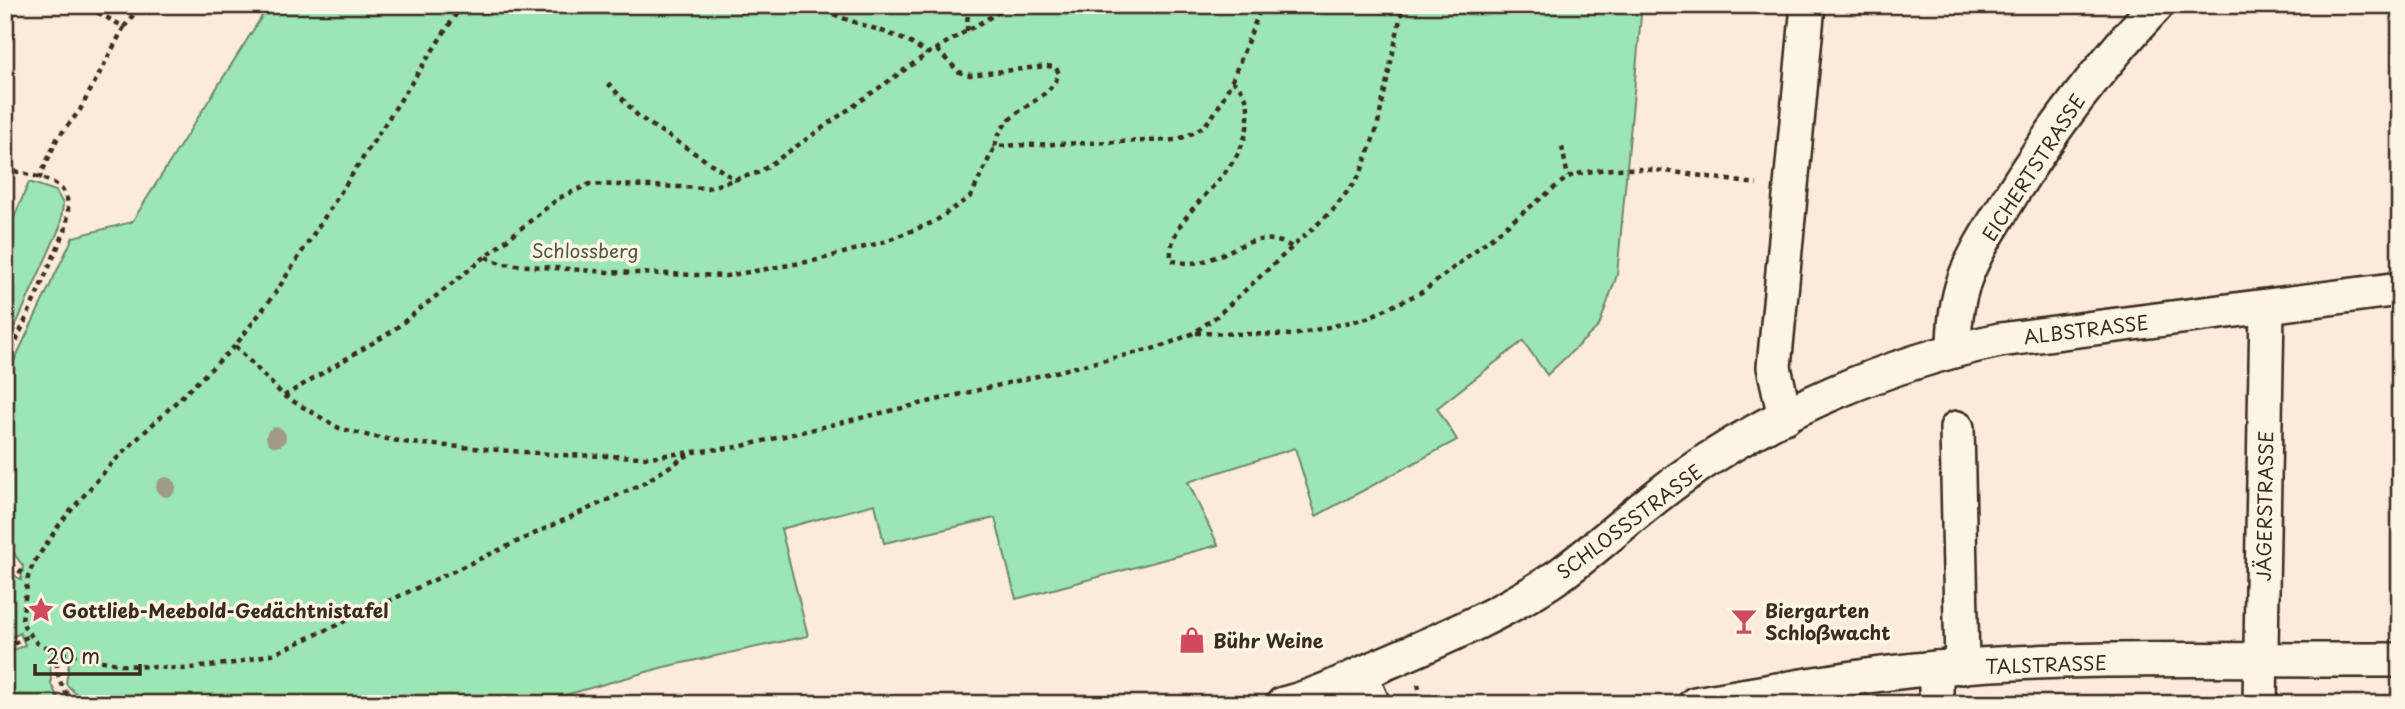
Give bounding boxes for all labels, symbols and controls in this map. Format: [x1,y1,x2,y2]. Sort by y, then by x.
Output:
street label: EICHERTSTRASSE [1975,88,2091,246]
park label: Schlossberg [531,236,639,264]
street label: ALBSTRASSE [2022,307,2150,351]
street label: JÄGERSTRASSE [2249,430,2279,582]
street label: SCHLOSSSTRASSE [1550,457,1708,585]
place icon: Gottlieb-Meebold-Gedächtnistafel [26,595,56,625]
place label: Gottlieb-Meebold-Gedächtnistafel [62,596,388,624]
place label: Biergarten Schloßwacht [1765,596,1890,646]
bar icon: Biergarten Schloßwacht [1729,606,1759,636]
shop icon: Bühr Weine [1177,625,1207,655]
place label: Bühr Weine [1213,626,1324,654]
scale bar [35,632,140,676]
text: 20 m [46,639,100,671]
street label: TALSTRASSE [1985,648,2107,680]

